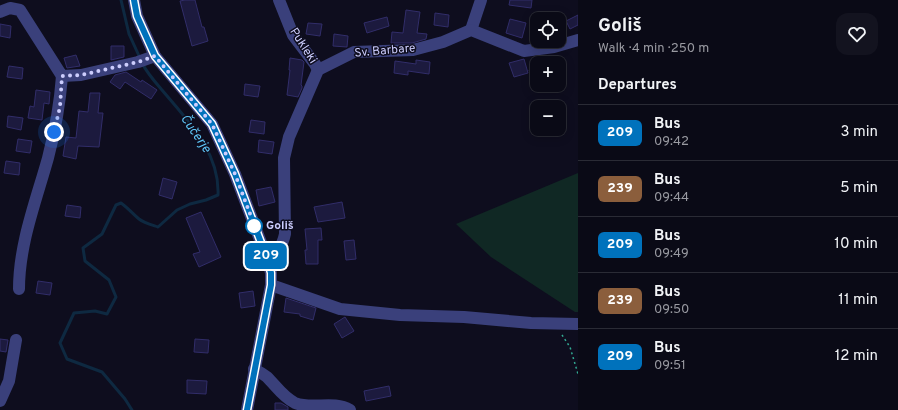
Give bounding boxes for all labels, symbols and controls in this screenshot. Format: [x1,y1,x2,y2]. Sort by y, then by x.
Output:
map controls [530,12,566,136]
button: locate [530,12,566,48]
button: heart [836,13,878,55]
text: Goliš [598,14,642,38]
street label: Pukleki [286,25,320,67]
street label: Sv. Barbare [354,40,416,62]
text: Walk · 4 min · 250 m [598,41,709,57]
button: + [530,56,566,92]
text: Departures [598,76,677,95]
button: − [530,100,566,136]
water label: Čučerje [176,111,216,156]
text: Bus [654,115,681,134]
your location [44,122,64,142]
text: 3 min [840,123,878,142]
text: 209 [607,124,633,141]
text: 09:42 [654,134,689,150]
text: Bus [654,171,681,190]
text: 5 min [840,179,878,198]
text: 239 [607,180,633,197]
text: 09:44 [654,190,689,206]
marker: Goliš [245,217,263,235]
place label: Goliš [266,218,294,234]
text: Bus [654,227,681,246]
text: 10 min [834,235,878,254]
text: 209 [607,236,633,253]
line badge: 209 [243,243,289,269]
text: 09:49 [654,246,689,262]
text: 209 [253,247,279,264]
text: Bus [654,283,681,302]
text: 11 min [838,291,878,310]
text: 239 [607,292,633,309]
text: 09:50 [654,302,689,318]
text: Bus [654,339,681,358]
text: 12 min [835,347,878,366]
text: 209 [607,348,633,365]
text: 09:51 [654,358,686,374]

